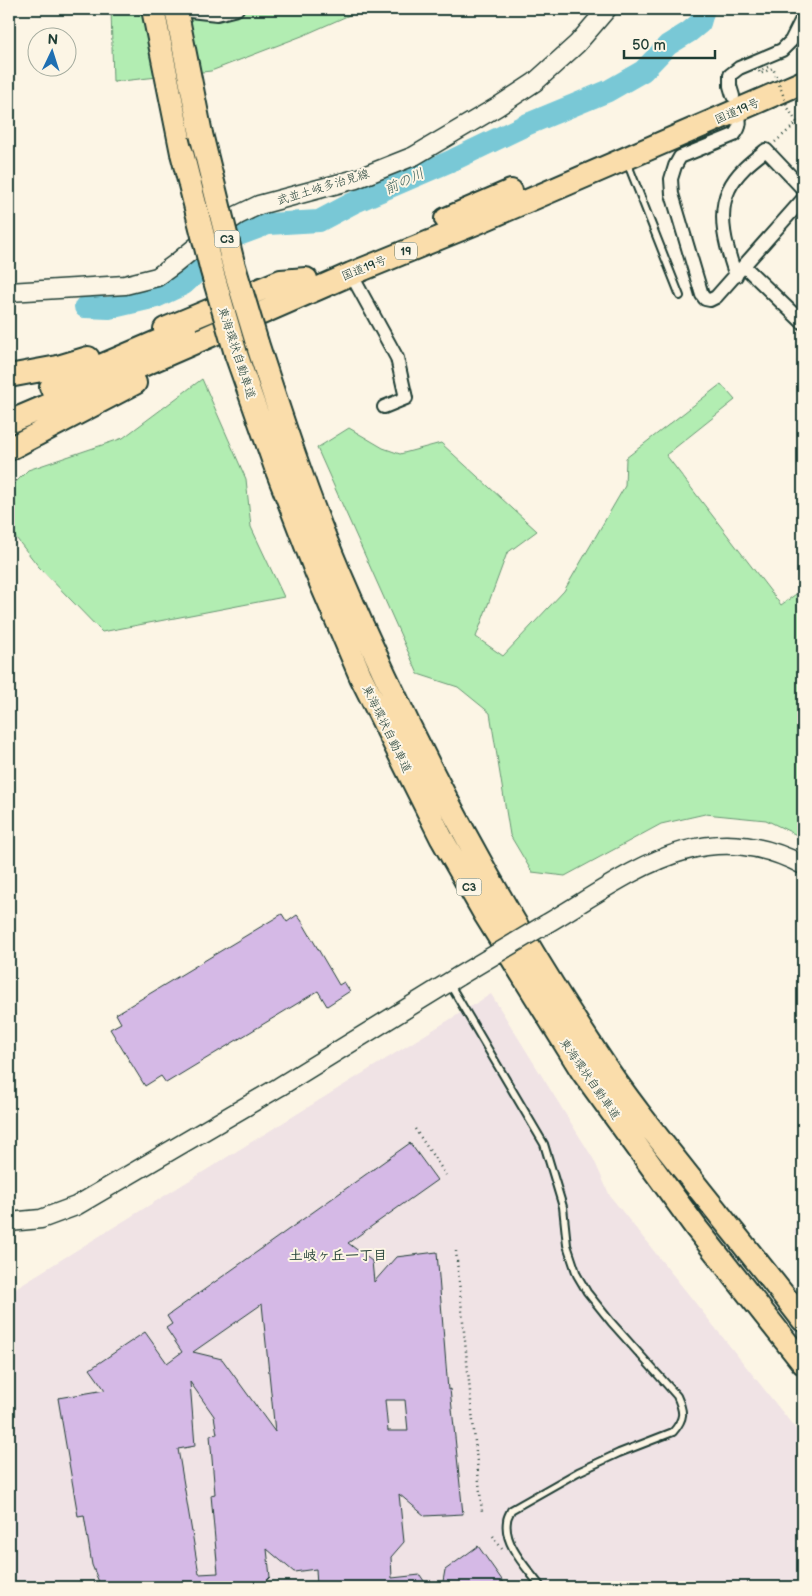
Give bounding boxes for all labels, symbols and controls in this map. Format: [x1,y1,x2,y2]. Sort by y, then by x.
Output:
north arrow [28,28,78,78]
scale bar [624,28,716,60]
text: N [47,31,59,48]
text: 50 m [632,36,666,55]
street label: 国道19号 [712,95,762,128]
water label: 前の川 [382,165,427,198]
street label: 武並土岐多治見線 [275,166,371,209]
road number: C3 [214,230,240,248]
road number: 19 [395,242,417,260]
street label: 国道19号 [339,253,389,284]
street label: 東海環状自動車道 [215,305,258,401]
street label: 東海環状自動車道 [359,683,414,776]
road number: C3 [456,879,482,896]
street label: 東海環状自動車道 [556,1036,623,1123]
district label: 土岐ヶ丘一丁目 [289,1247,387,1264]

